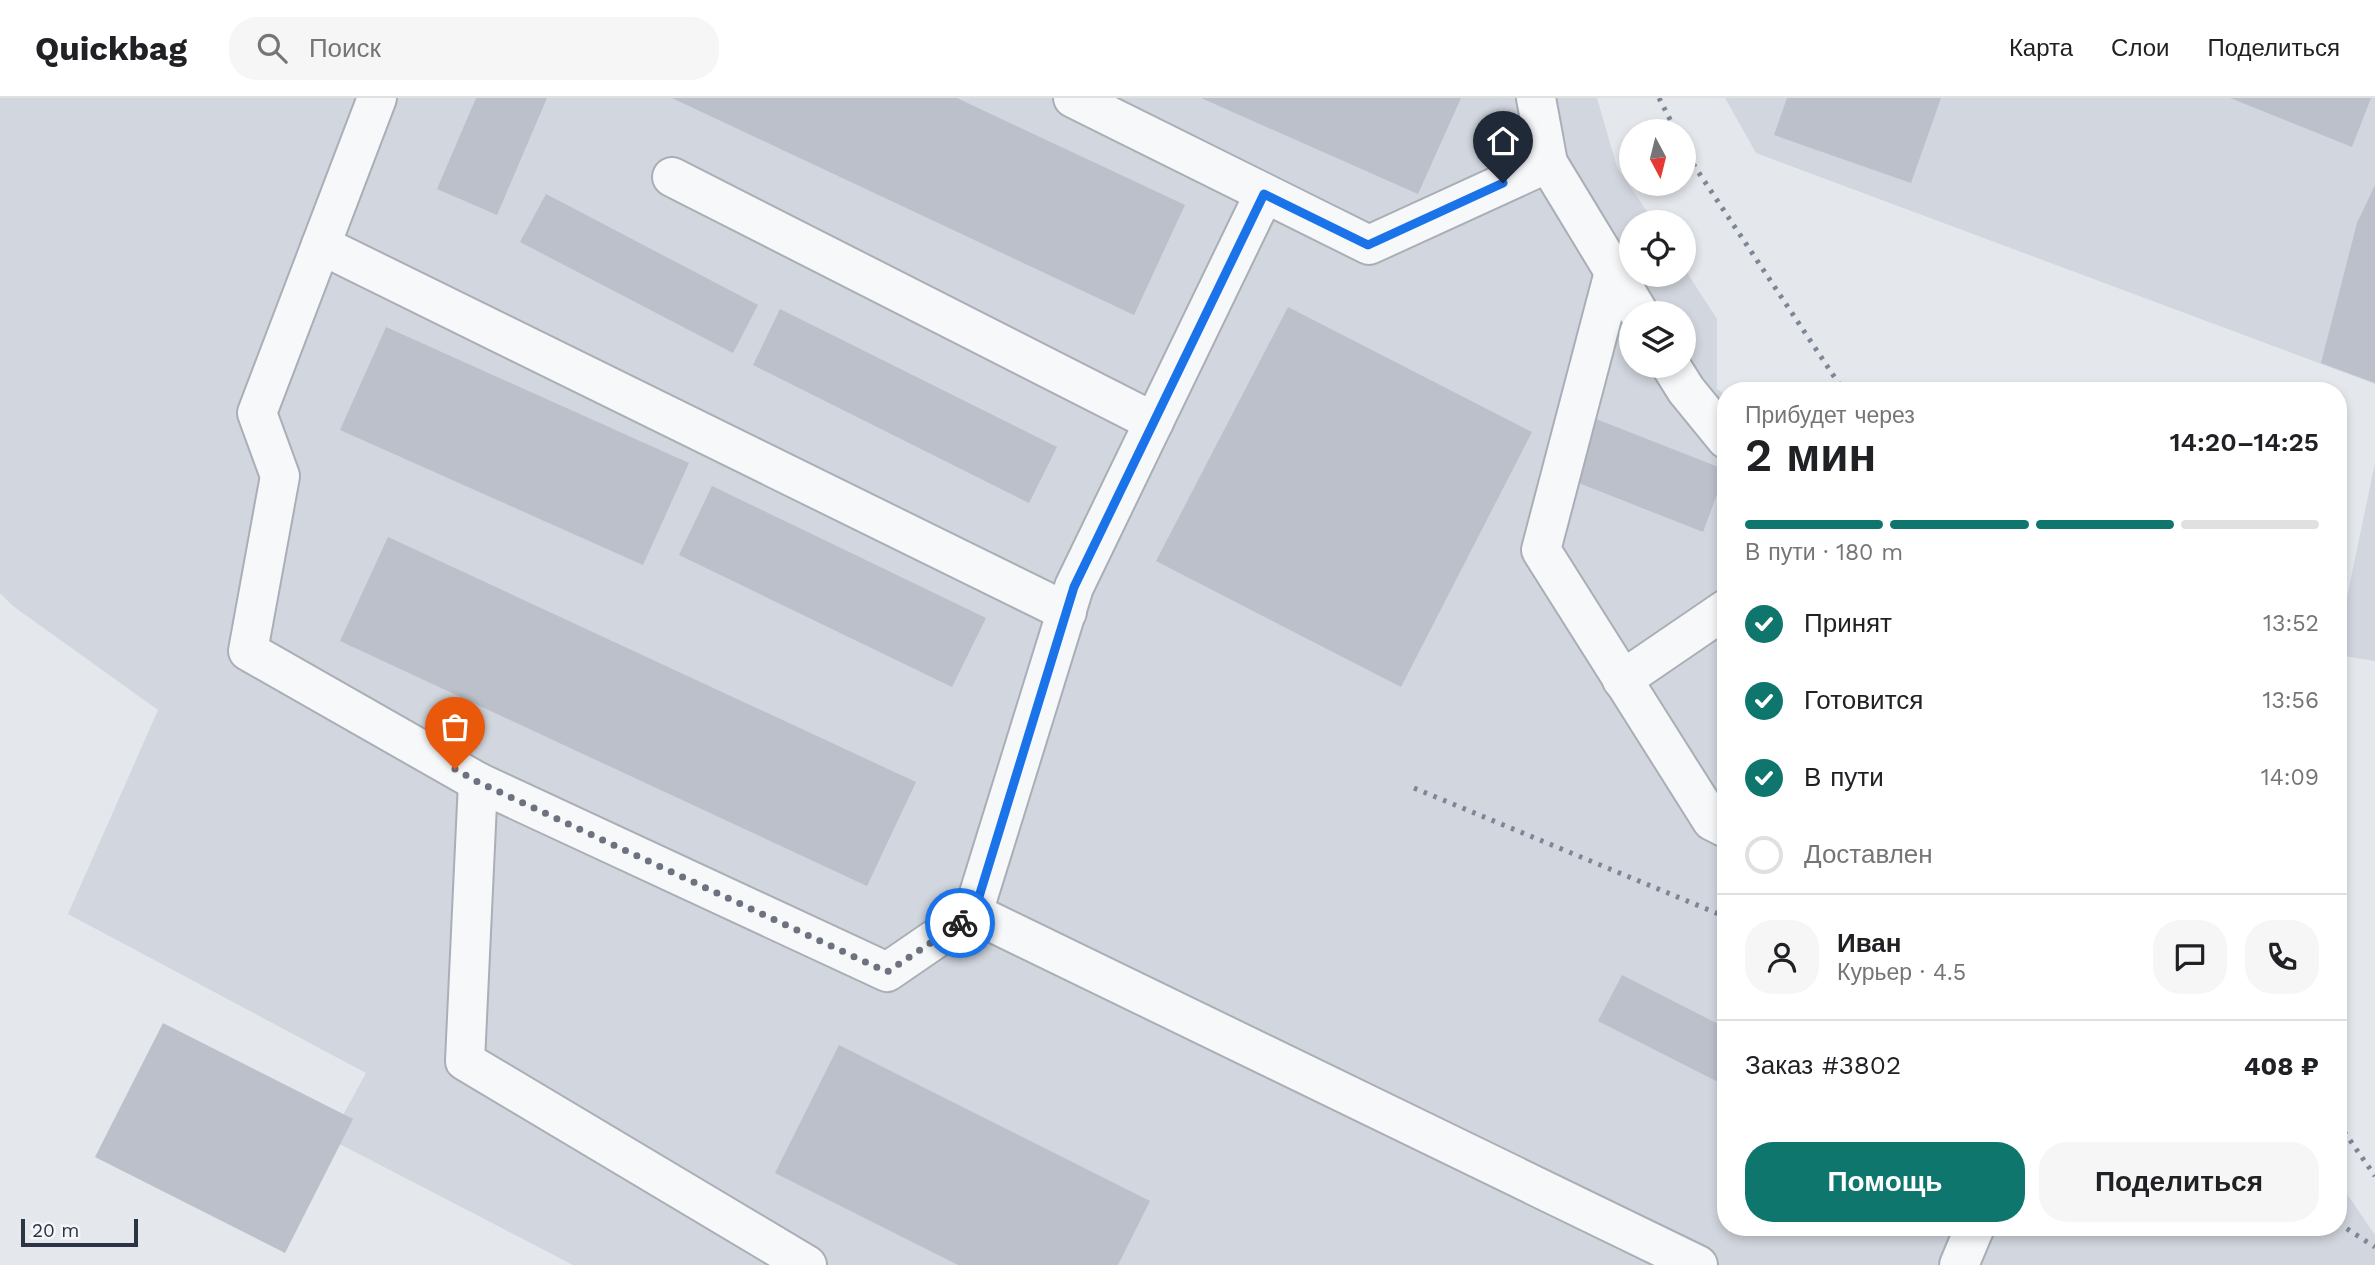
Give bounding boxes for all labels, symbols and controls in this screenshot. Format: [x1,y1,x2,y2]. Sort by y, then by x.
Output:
search box [229,17,719,80]
text: Quickbag [35,29,187,68]
icon: search [253,29,291,67]
text: Поиск [309,33,381,63]
text: Карта [2009,34,2073,62]
text: Слои [2111,34,2169,62]
text: Поделиться [2207,34,2340,62]
pin [1473,111,1533,183]
north arrow [1619,119,1696,196]
map controls [1619,119,1696,378]
icon: home [1484,122,1522,160]
button: locate [1619,210,1696,287]
button: layers [1619,301,1696,378]
text: Прибудет через [1745,402,1915,429]
text: 14:20–14:25 [2170,427,2319,457]
text: 2 мин [1745,428,1876,482]
text: В пути · 180 m [1745,539,1903,566]
icon: check [1745,605,1783,643]
text: Принят [1804,608,1892,638]
text: 13:52 [2263,610,2319,637]
icon: check [1745,682,1783,720]
text: Готовится [1804,685,1923,715]
text: 13:56 [2262,687,2319,714]
pin [425,697,485,769]
icon: bag [436,708,474,746]
icon: check [1745,759,1783,797]
text: В пути [1804,762,1884,792]
text: 14:09 [2261,764,2319,791]
text: Доставлен [1804,839,1933,869]
courier [925,888,995,958]
icon: bike [941,904,979,942]
button: person [1745,920,1819,994]
button: chat [2153,920,2227,994]
button: phone [2245,920,2319,994]
text: Иван [1837,928,1902,958]
text: Курьер · 4.5 [1837,959,1966,986]
text: Заказ #3802 [1745,1050,1901,1080]
text: 408 ₽ [2244,1051,2319,1081]
button: Помощь [1745,1142,2025,1222]
button: Поделиться [2039,1142,2319,1222]
scale bar [21,1216,138,1248]
text: 20 m [32,1219,79,1242]

